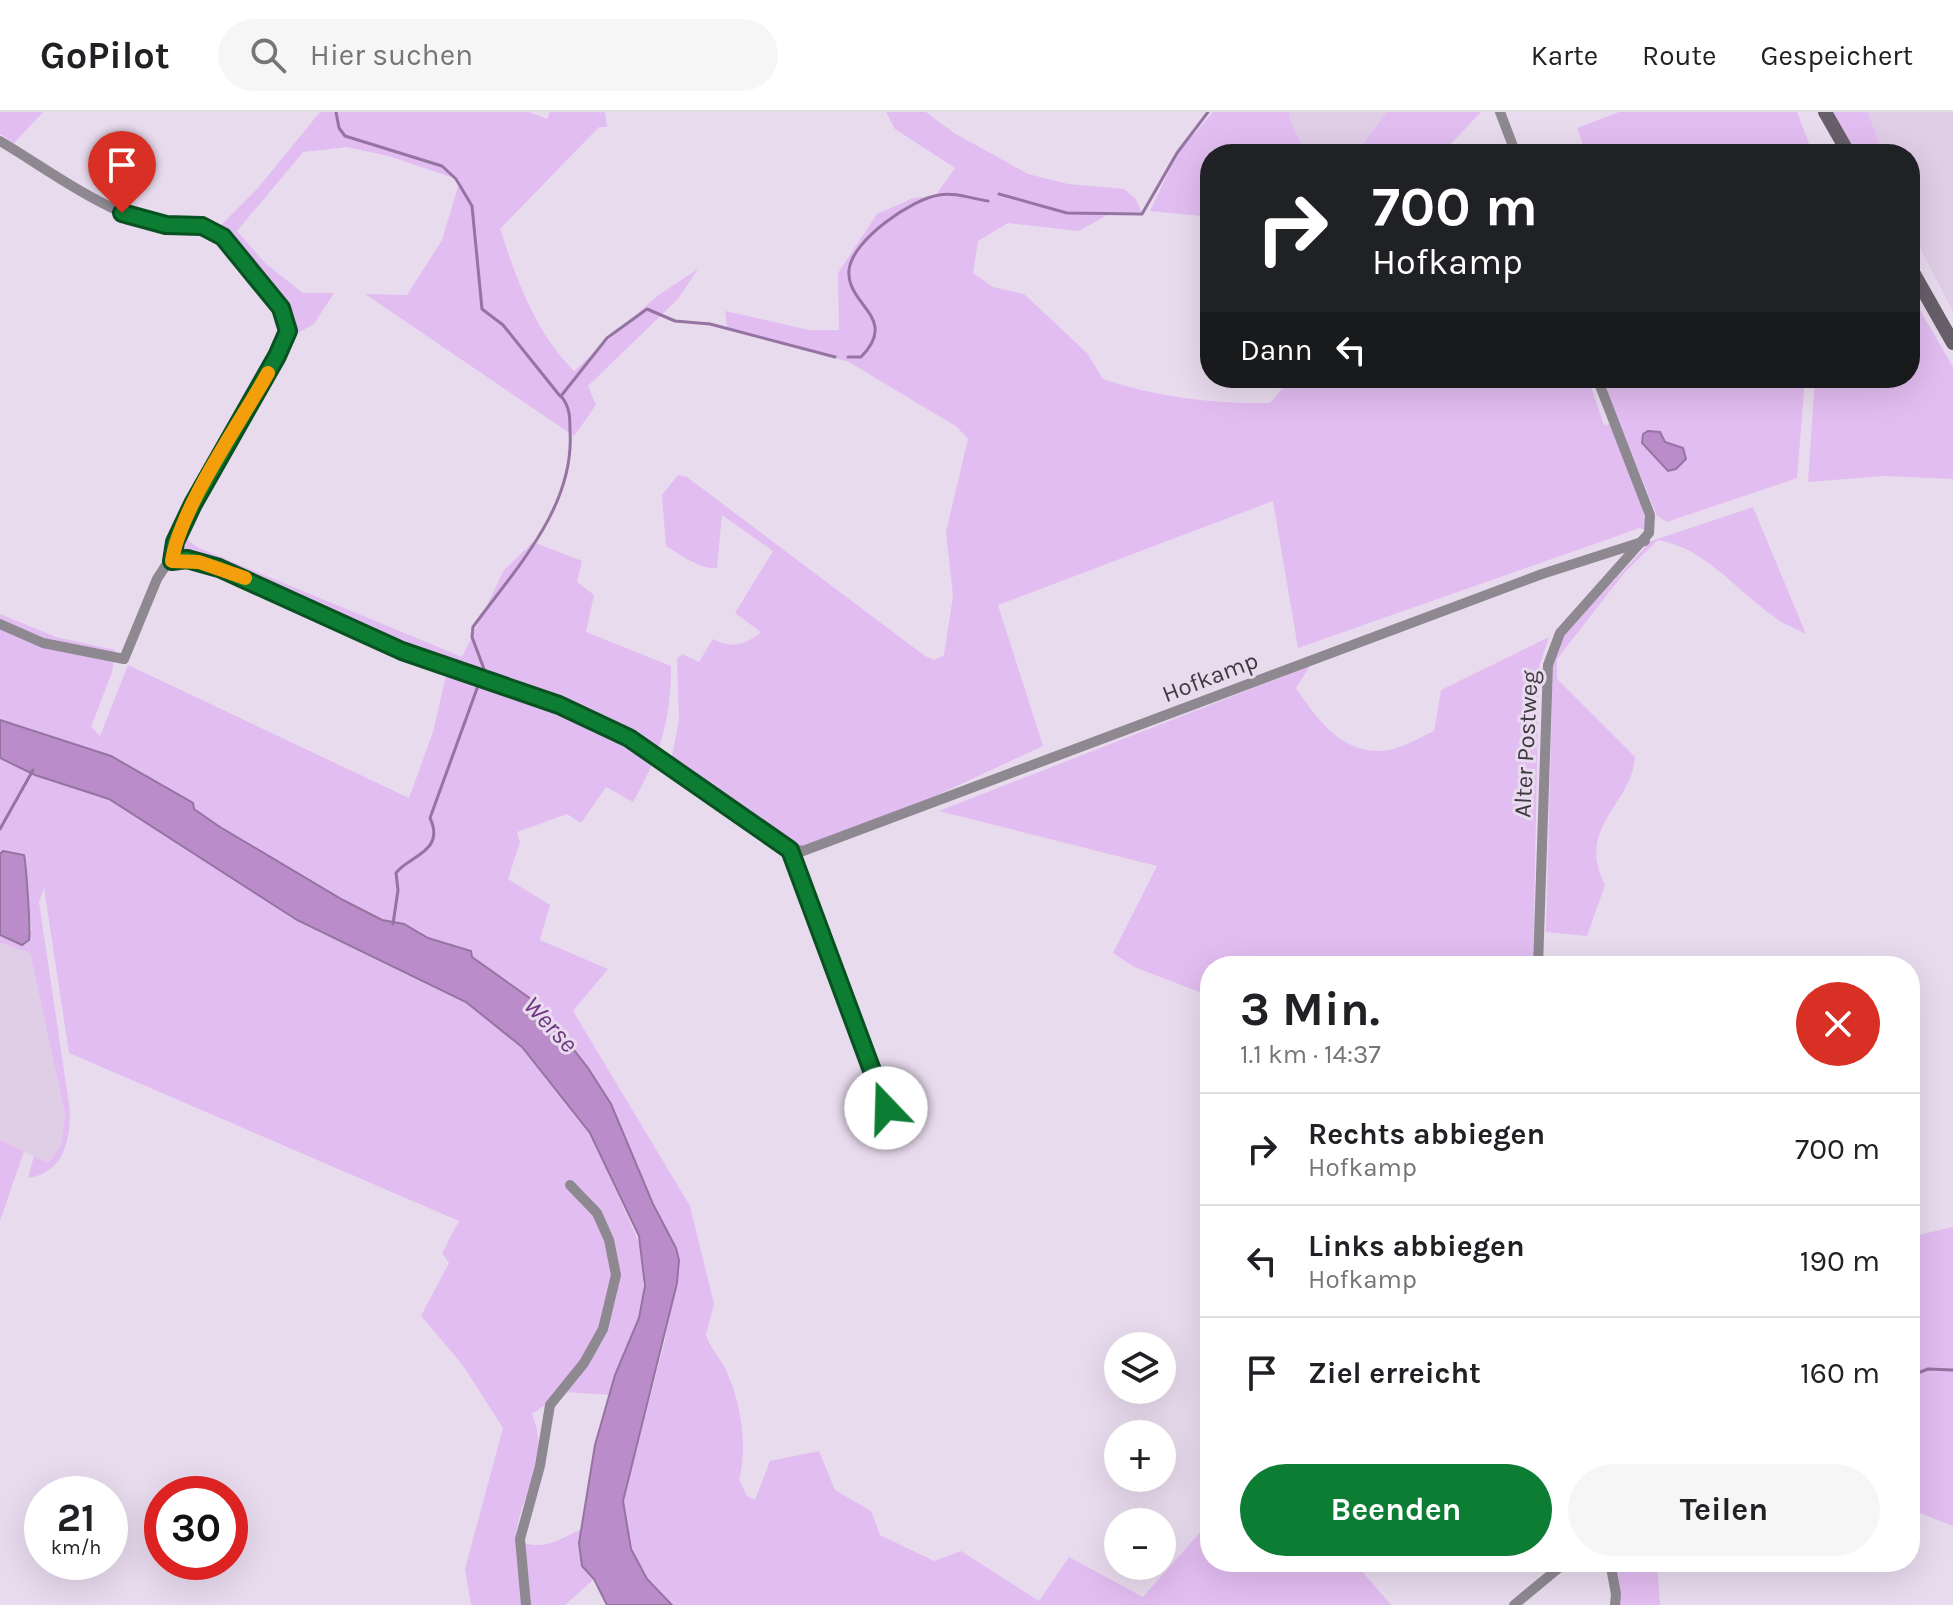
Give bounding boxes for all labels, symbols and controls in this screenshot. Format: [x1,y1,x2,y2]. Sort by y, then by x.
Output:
search box [218,19,778,91]
text: GoPilot [40,33,170,78]
icon: search [246,33,290,77]
text: Hier suchen [310,37,473,73]
text: Karte [1531,39,1598,72]
text: Route [1642,39,1716,72]
text: Gespeichert [1760,39,1913,72]
pin [88,131,156,213]
icon: arrive [100,143,144,187]
text: 700 m [1372,174,1538,239]
icon: right [1240,176,1344,280]
text: Hofkamp [1372,241,1523,283]
icon: left [1329,328,1373,372]
text: Dann [1240,332,1313,368]
street label: Hofkamp [1158,646,1262,708]
street label: Alter Postweg [1508,669,1544,818]
text: 3 Min. [1240,981,1380,1037]
button: close [1796,982,1880,1066]
water label: Werse [517,990,584,1059]
text: 1.1 km · 14:37 [1240,1039,1381,1070]
position arrow [844,1066,928,1150]
text: Rechts abbiegen [1308,1116,1545,1152]
icon: right [1240,1127,1284,1171]
text: 700 m [1795,1131,1880,1167]
text: Hofkamp [1308,1152,1417,1183]
text: Links abbiegen [1308,1228,1525,1264]
icon: left [1240,1239,1284,1283]
text: 190 m [1800,1243,1880,1279]
text: Hofkamp [1308,1264,1417,1295]
map controls [1104,1332,1176,1580]
button: layers [1104,1332,1176,1404]
icon: arrive [1240,1351,1284,1395]
text: Ziel erreicht [1308,1355,1481,1391]
text: 160 m [1800,1355,1880,1391]
button: + [1104,1420,1176,1492]
button: Beenden [1240,1464,1552,1556]
button: Teilen [1568,1464,1880,1556]
speed limit sign: 30 [144,1476,248,1580]
text: 21 [57,1494,95,1541]
button: − [1104,1508,1176,1580]
text: km/h [51,1536,101,1559]

